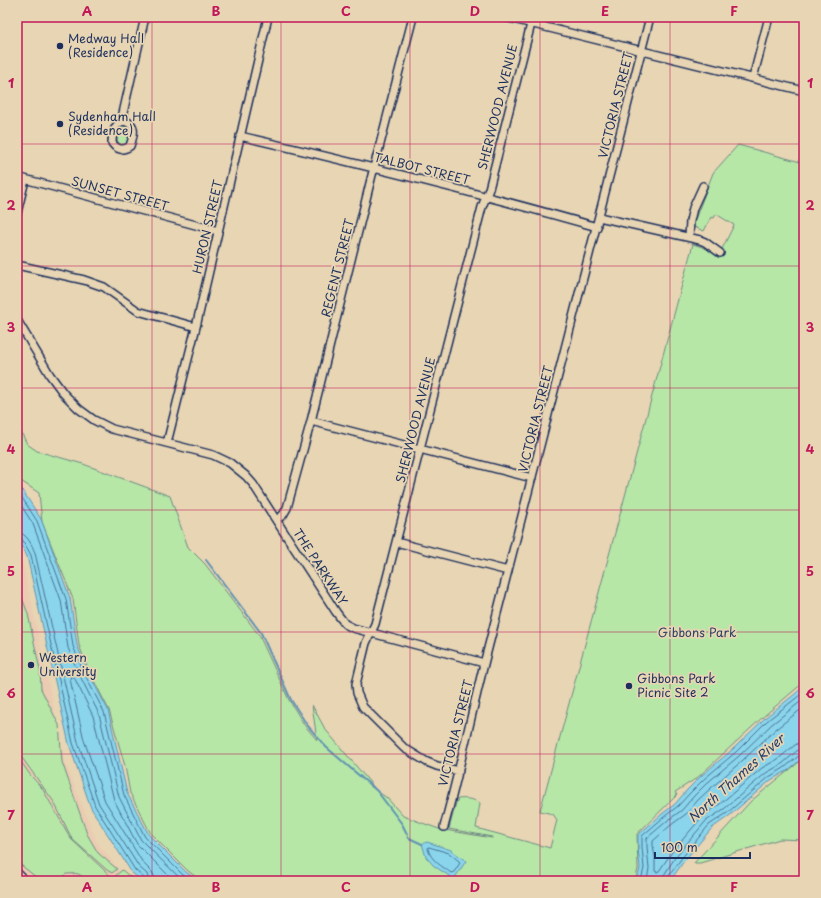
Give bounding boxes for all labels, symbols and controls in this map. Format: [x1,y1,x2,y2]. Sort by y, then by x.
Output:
text: A [82,1,92,20]
text: B [212,1,221,20]
text: C [341,1,351,20]
text: D [470,1,480,20]
text: E [601,1,609,20]
text: F [730,1,738,20]
place label: Medway Hall (Residence) [68,29,144,61]
marker: Medway Hall (Residence) [55,41,65,51]
street label: SHERWOOD AVENUE [473,42,521,171]
street label: VICTORIA STREET [593,49,637,160]
text: 1 [8,73,14,92]
text: 1 [807,73,813,92]
place label: Sydenham Hall (Residence) [68,107,156,139]
marker: Sydenham Hall (Residence) [55,119,65,129]
street label: TALBOT STREET [372,147,473,189]
street label: SUNSET STREET [69,171,172,215]
street label: HURON STREET [187,177,227,276]
text: 2 [6,195,16,214]
text: 2 [805,195,815,214]
street label: REGENT STREET [316,216,358,319]
text: 3 [7,317,16,336]
text: 3 [806,317,815,336]
street label: SHERWOOD AVENUE [391,355,439,484]
street label: VICTORIA STREET [513,363,557,474]
text: 4 [7,439,16,458]
text: 4 [806,439,815,458]
street label: THE PARKWAY [289,525,353,609]
text: 5 [7,561,15,580]
text: 5 [806,561,814,580]
park label: Gibbons Park [658,623,736,641]
place label: Western University [39,648,97,680]
marker: Western University [26,660,36,670]
place label: Gibbons Park Picnic Site 2 [637,669,715,701]
street label: VICTORIA STREET [433,677,477,788]
marker: Gibbons Park Picnic Site 2 [624,681,634,691]
text: 6 [6,683,16,702]
text: 6 [805,683,815,702]
water label: North Thames River [683,728,790,826]
text: 7 [7,805,15,824]
text: 7 [806,805,814,824]
scale bar [655,834,750,860]
text: 100 m [661,838,698,856]
text: A [82,877,92,896]
text: B [212,877,221,896]
text: C [341,877,351,896]
text: D [470,877,480,896]
text: E [601,877,609,896]
text: F [730,877,738,896]

